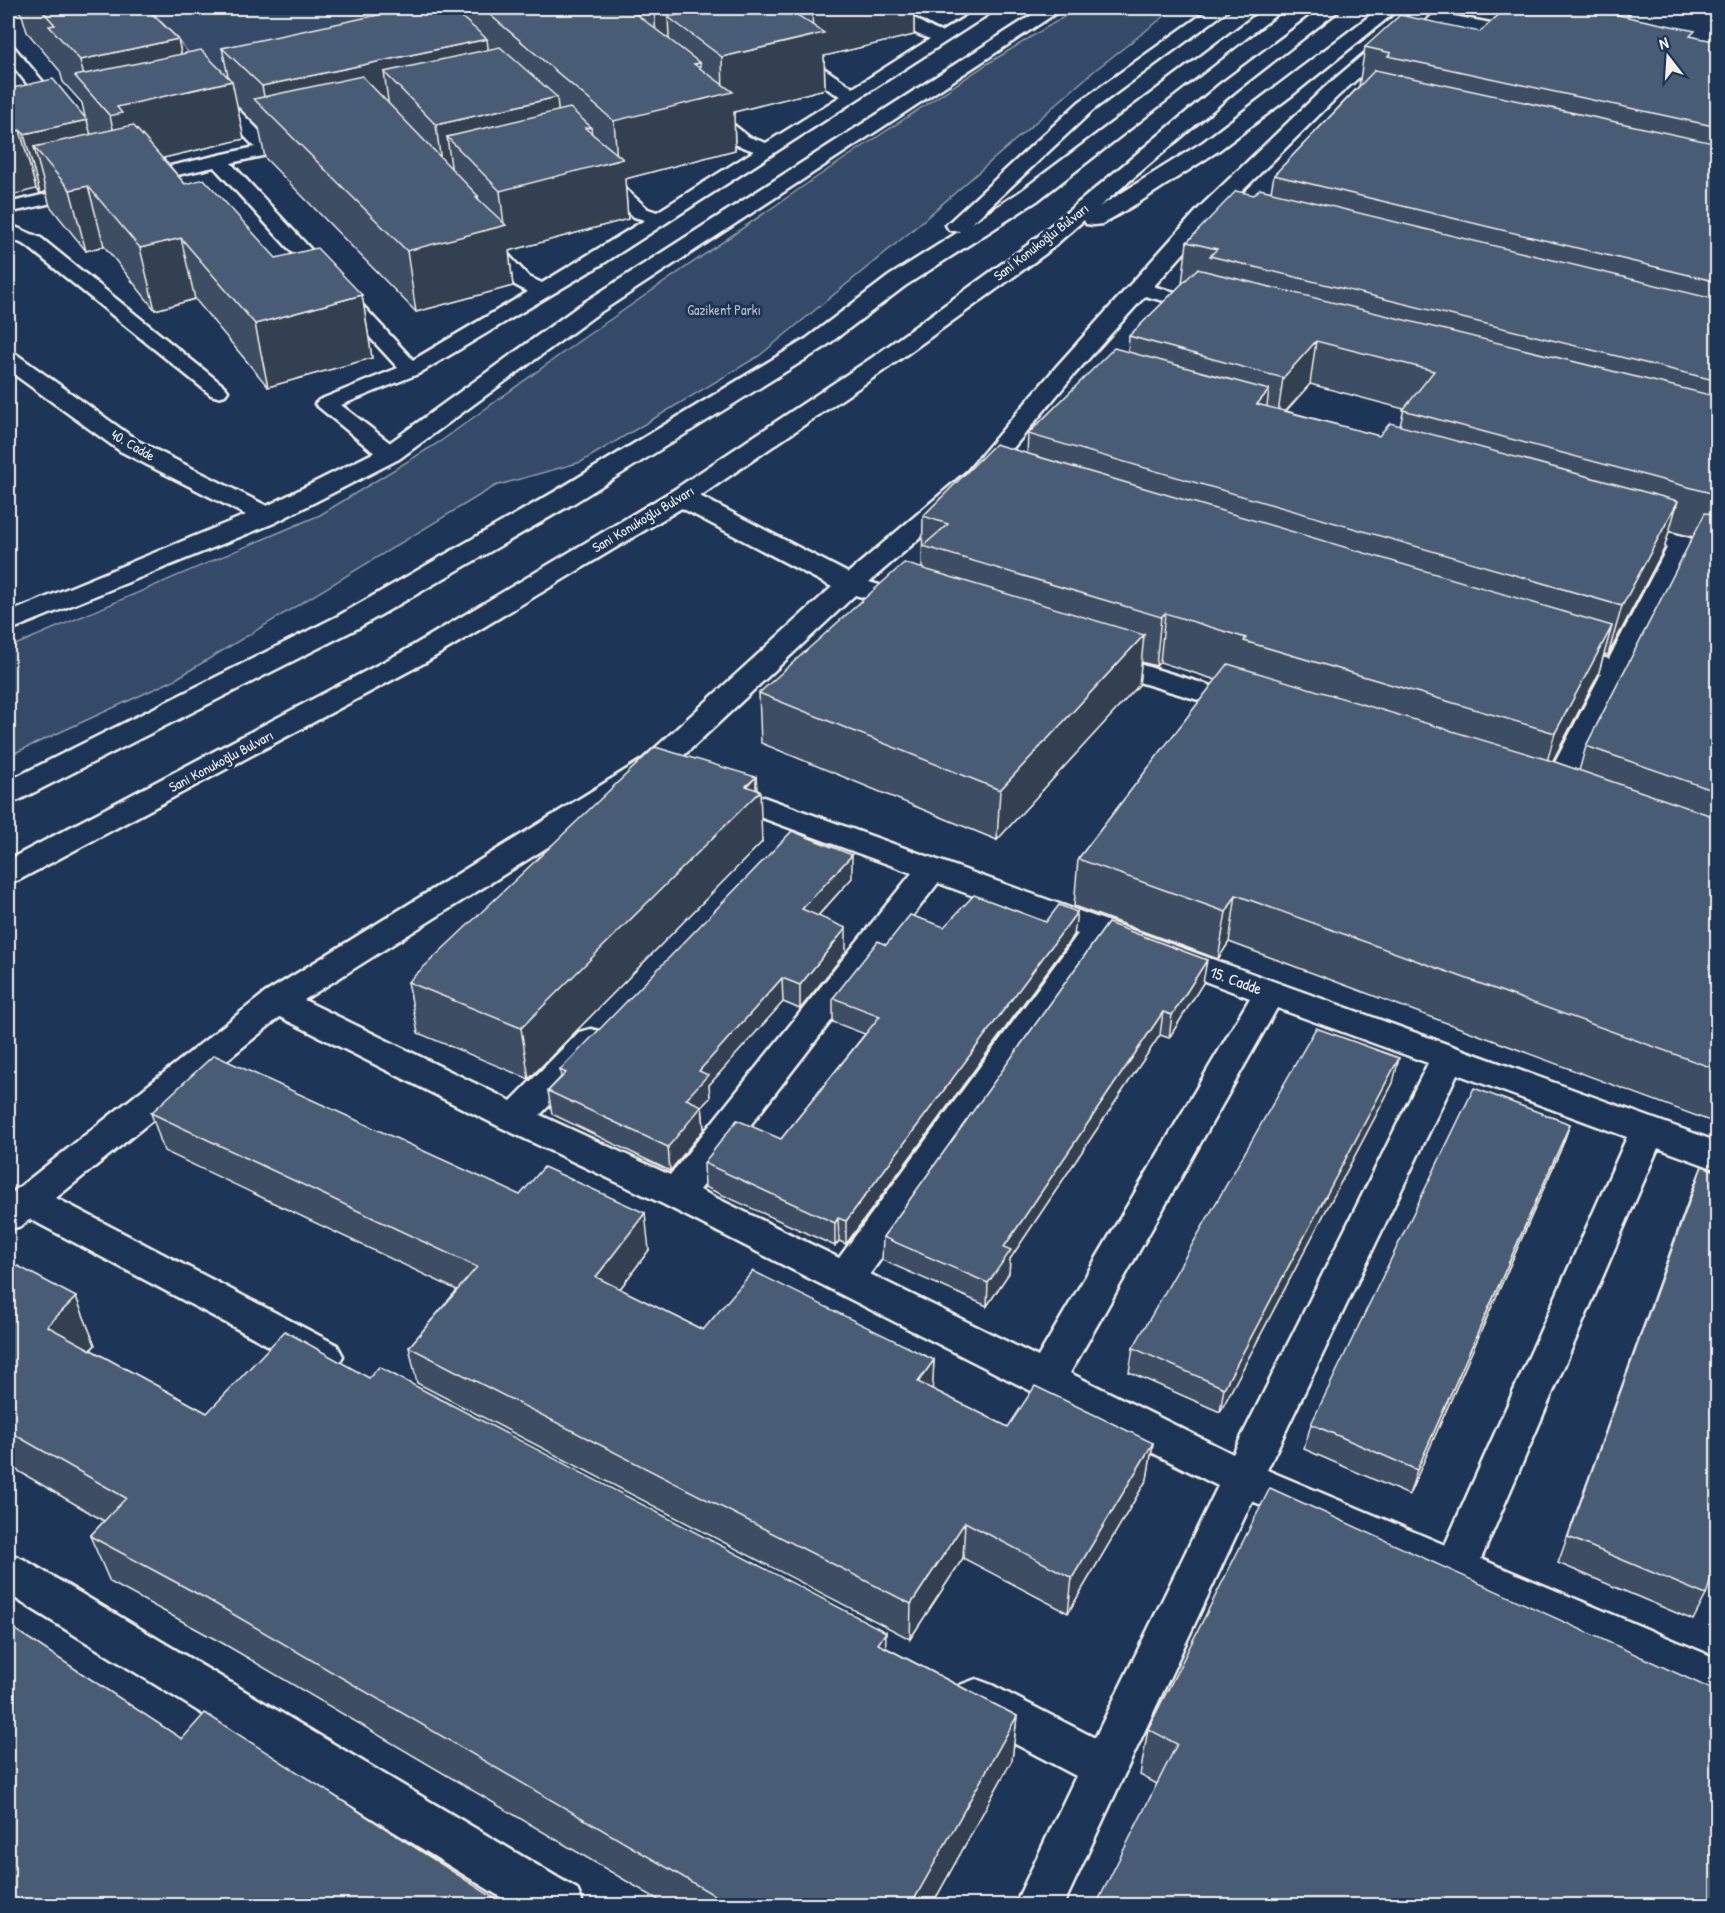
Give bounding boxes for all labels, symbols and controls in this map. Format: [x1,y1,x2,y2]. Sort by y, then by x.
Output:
north arrow [1638,27,1698,87]
text: N [1656,31,1671,54]
street label: Sani Konukoğlu Bulvarı [989,198,1093,286]
park label: Gazikent Parkı [687,300,761,319]
street label: 40. Cadde [108,424,159,465]
street label: Sani Konukoğlu Bulvarı [588,481,698,557]
street label: Sani Konukoğlu Bulvarı [165,725,277,797]
street label: 15. Cadde [1207,961,1266,1000]

